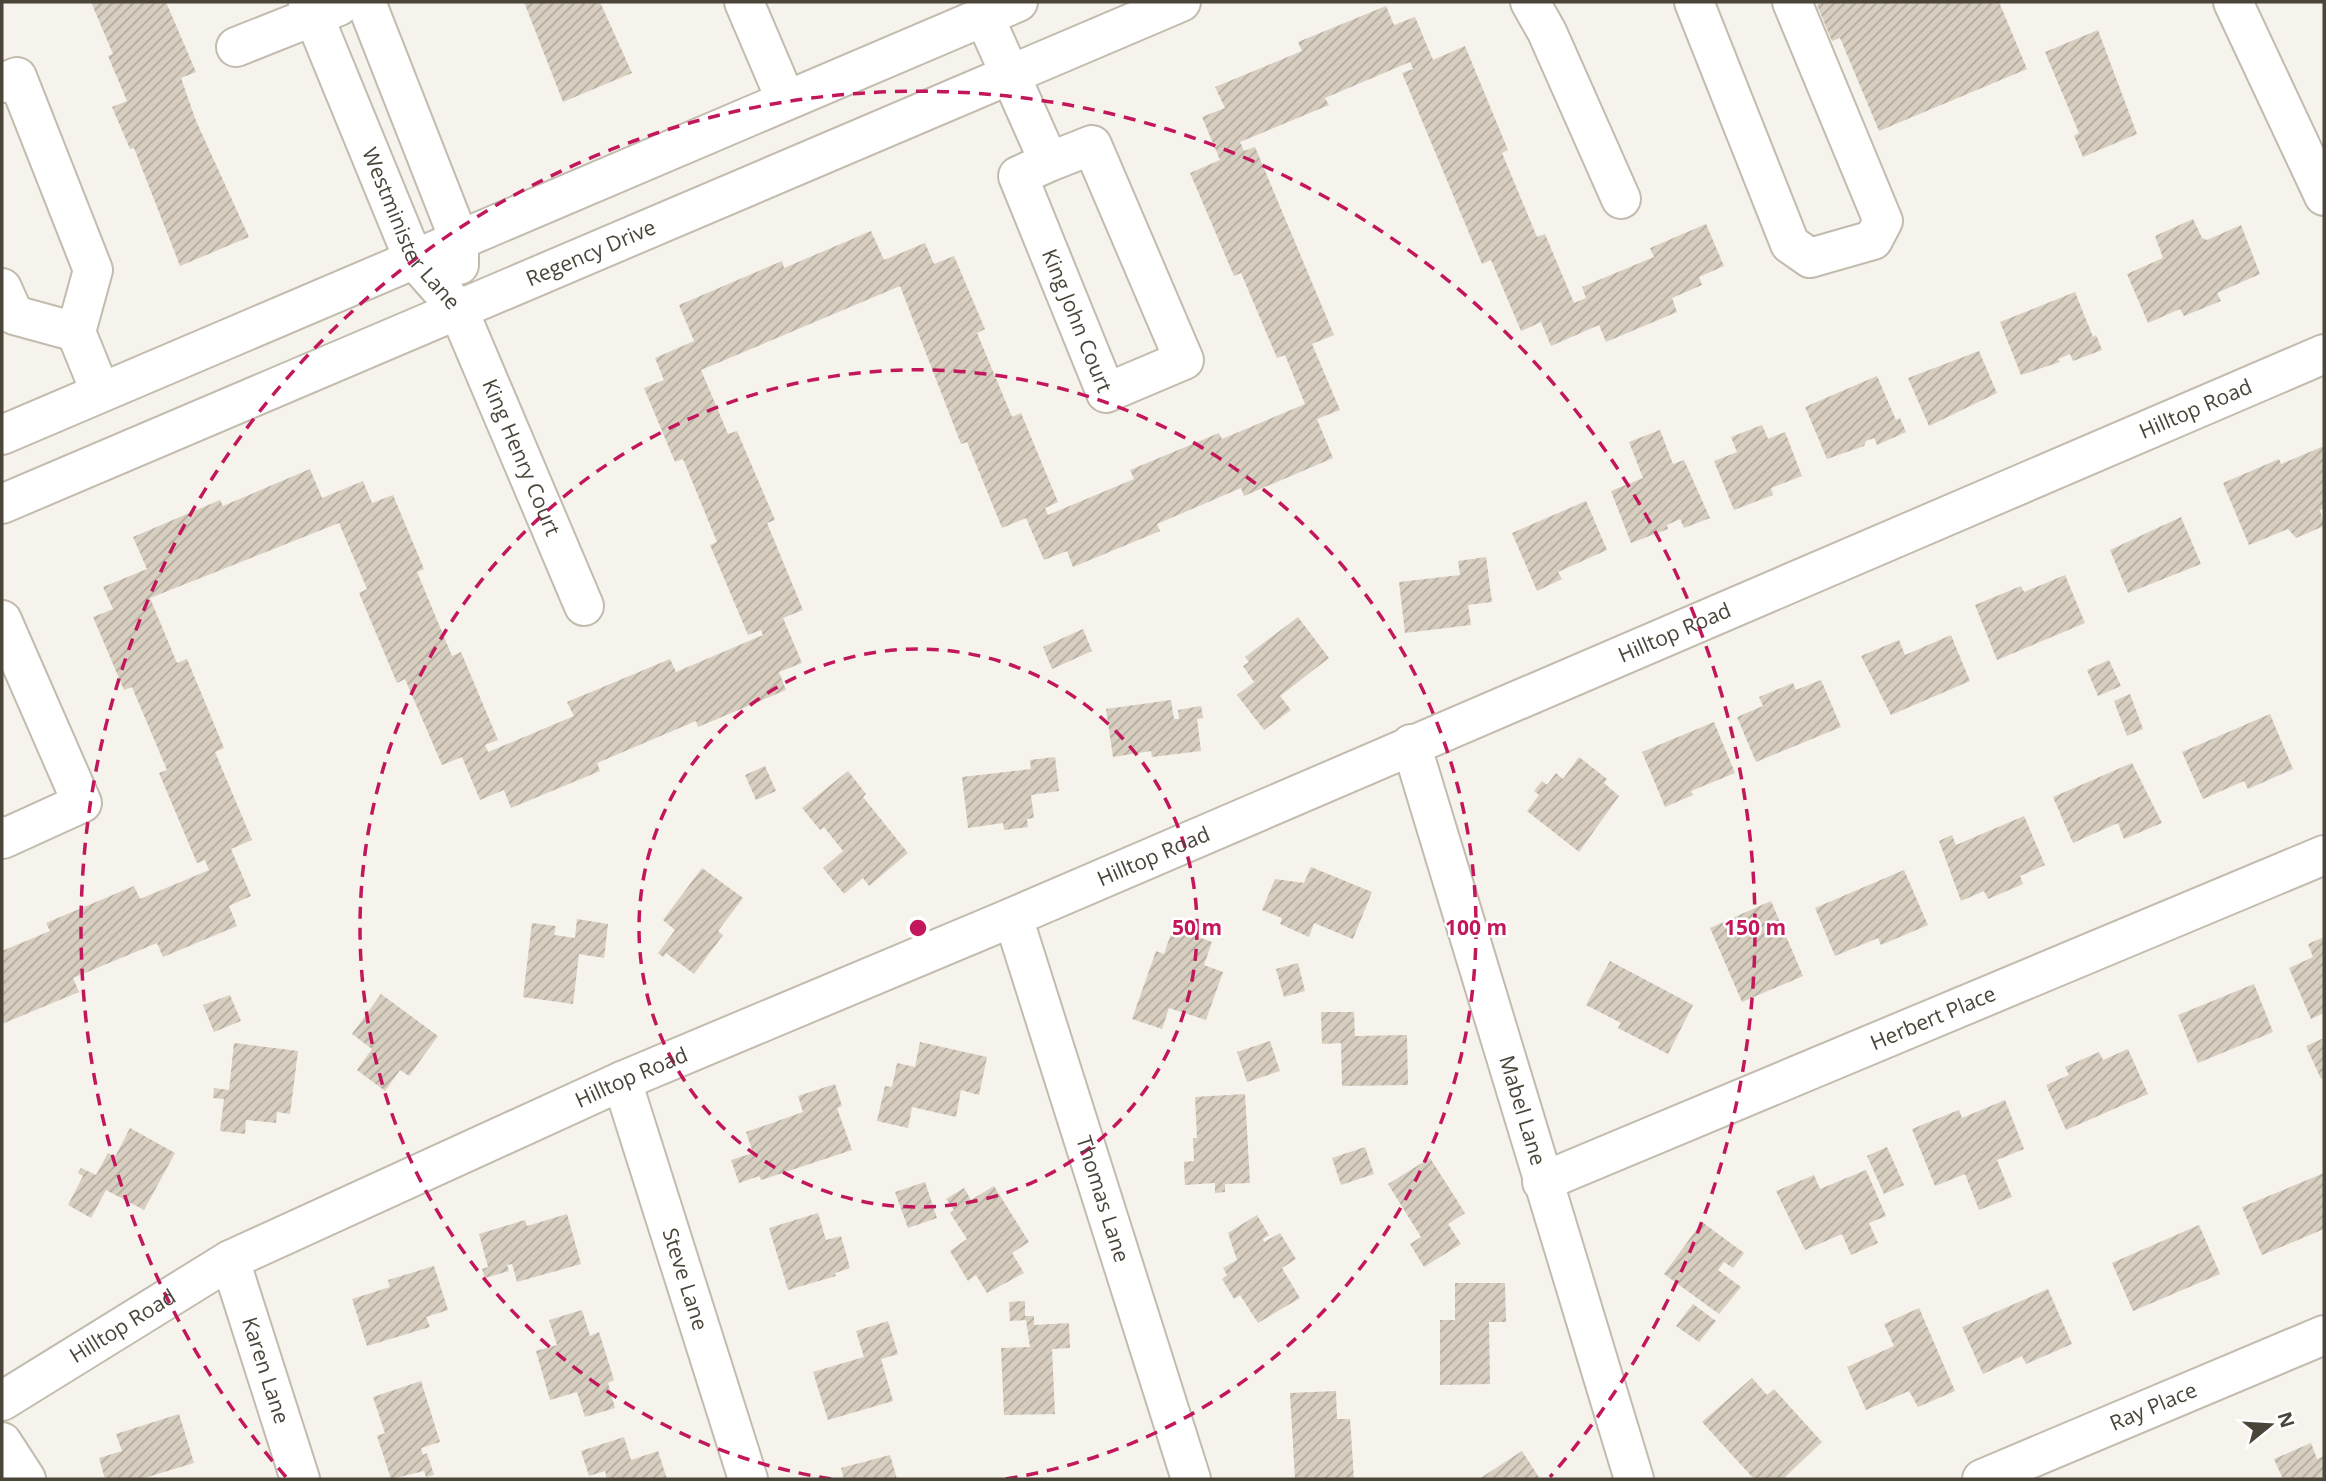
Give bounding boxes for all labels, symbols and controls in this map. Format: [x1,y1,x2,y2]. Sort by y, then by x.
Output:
street label: Westminister Lane [356,143,467,315]
street label: Regency Drive [521,212,660,292]
street label: King John Court [1036,245,1119,396]
street label: Hilltop Road [2134,372,2256,445]
street label: King Henry Court [476,374,568,540]
street label: Hilltop Road [1613,595,1735,669]
street label: Hilltop Road [1093,819,1214,892]
text: 50 m [1172,913,1222,941]
text: 100 m [1445,913,1507,941]
text: 150 m [1724,913,1786,941]
centre of rings [906,916,930,940]
street label: Herbert Place [1866,979,2000,1056]
street label: Hilltop Road [570,1040,692,1114]
street label: Mabel Lane [1493,1052,1553,1169]
street label: Thomas Lane [1070,1132,1136,1266]
street label: Steve Lane [656,1224,715,1334]
street label: Hilltop Road [64,1282,181,1369]
street label: Karen Lane [236,1313,296,1427]
street label: Ray Place [2105,1375,2201,1437]
north arrow [2235,1390,2305,1460]
text: N [2271,1408,2301,1431]

